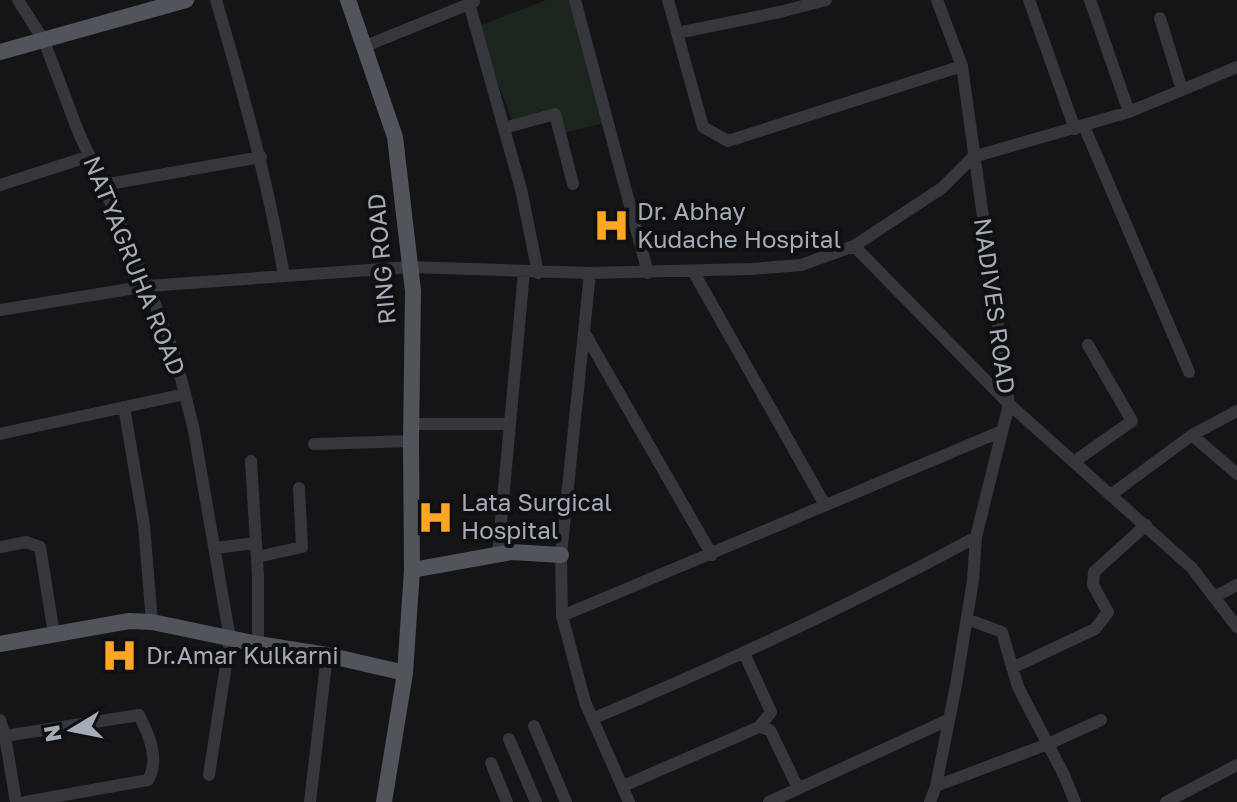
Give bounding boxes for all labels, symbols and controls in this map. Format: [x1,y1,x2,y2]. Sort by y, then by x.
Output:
street label: NATYAGRUHA ROAD [78,152,193,379]
street label: RING ROAD [360,192,401,326]
place label: Dr. Abhay Kudache Hospital [637,196,841,253]
hospital icon: Dr. Abhay Kudache Hospital [592,207,630,245]
street label: NADIVES ROAD [969,216,1022,396]
place label: Lata Surgical Hospital [461,487,612,544]
hospital icon: Lata Surgical Hospital [416,498,454,536]
hospital icon: Dr.Amar Kulkarni [101,637,139,675]
place label: Dr.Amar Kulkarni [146,640,339,669]
north arrow [32,690,112,770]
text: N [37,723,67,744]

